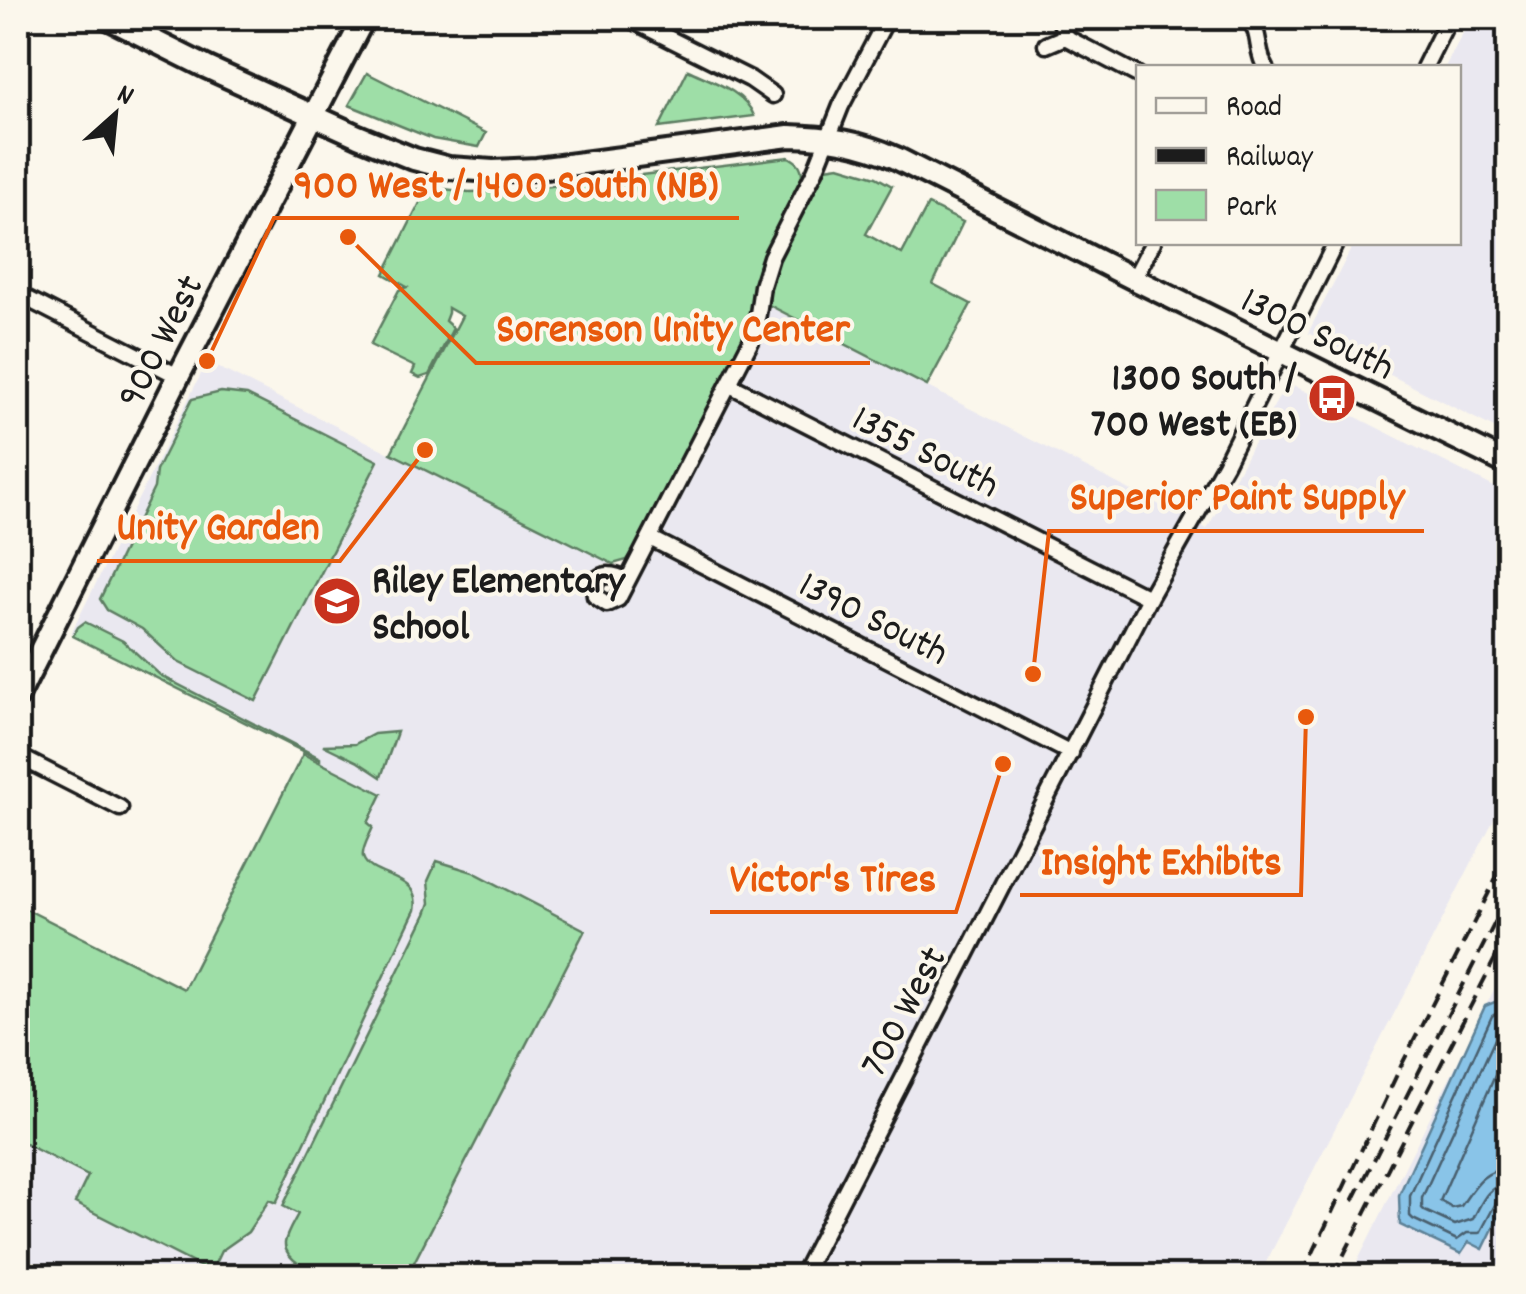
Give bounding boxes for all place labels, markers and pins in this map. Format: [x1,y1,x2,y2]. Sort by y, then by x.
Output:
callout: 900 West / 1400 South (NB) [274,146,739,218]
callout: Sorenson Unity Center [476,291,870,363]
place label: 1300 South / 700 West (EB) [1090,353,1298,456]
bus stop icon: 1300 South / 700 West (EB) [1306,372,1358,424]
callout: Superior Paint Supply [1049,459,1424,531]
callout: Unity Garden [97,489,340,561]
place label: Riley Elementary School [372,556,626,659]
school or university icon: Riley Elementary School [311,575,363,627]
callout: Insight Exhibits [1020,823,1301,895]
callout: Victor's Tires [710,840,956,912]

